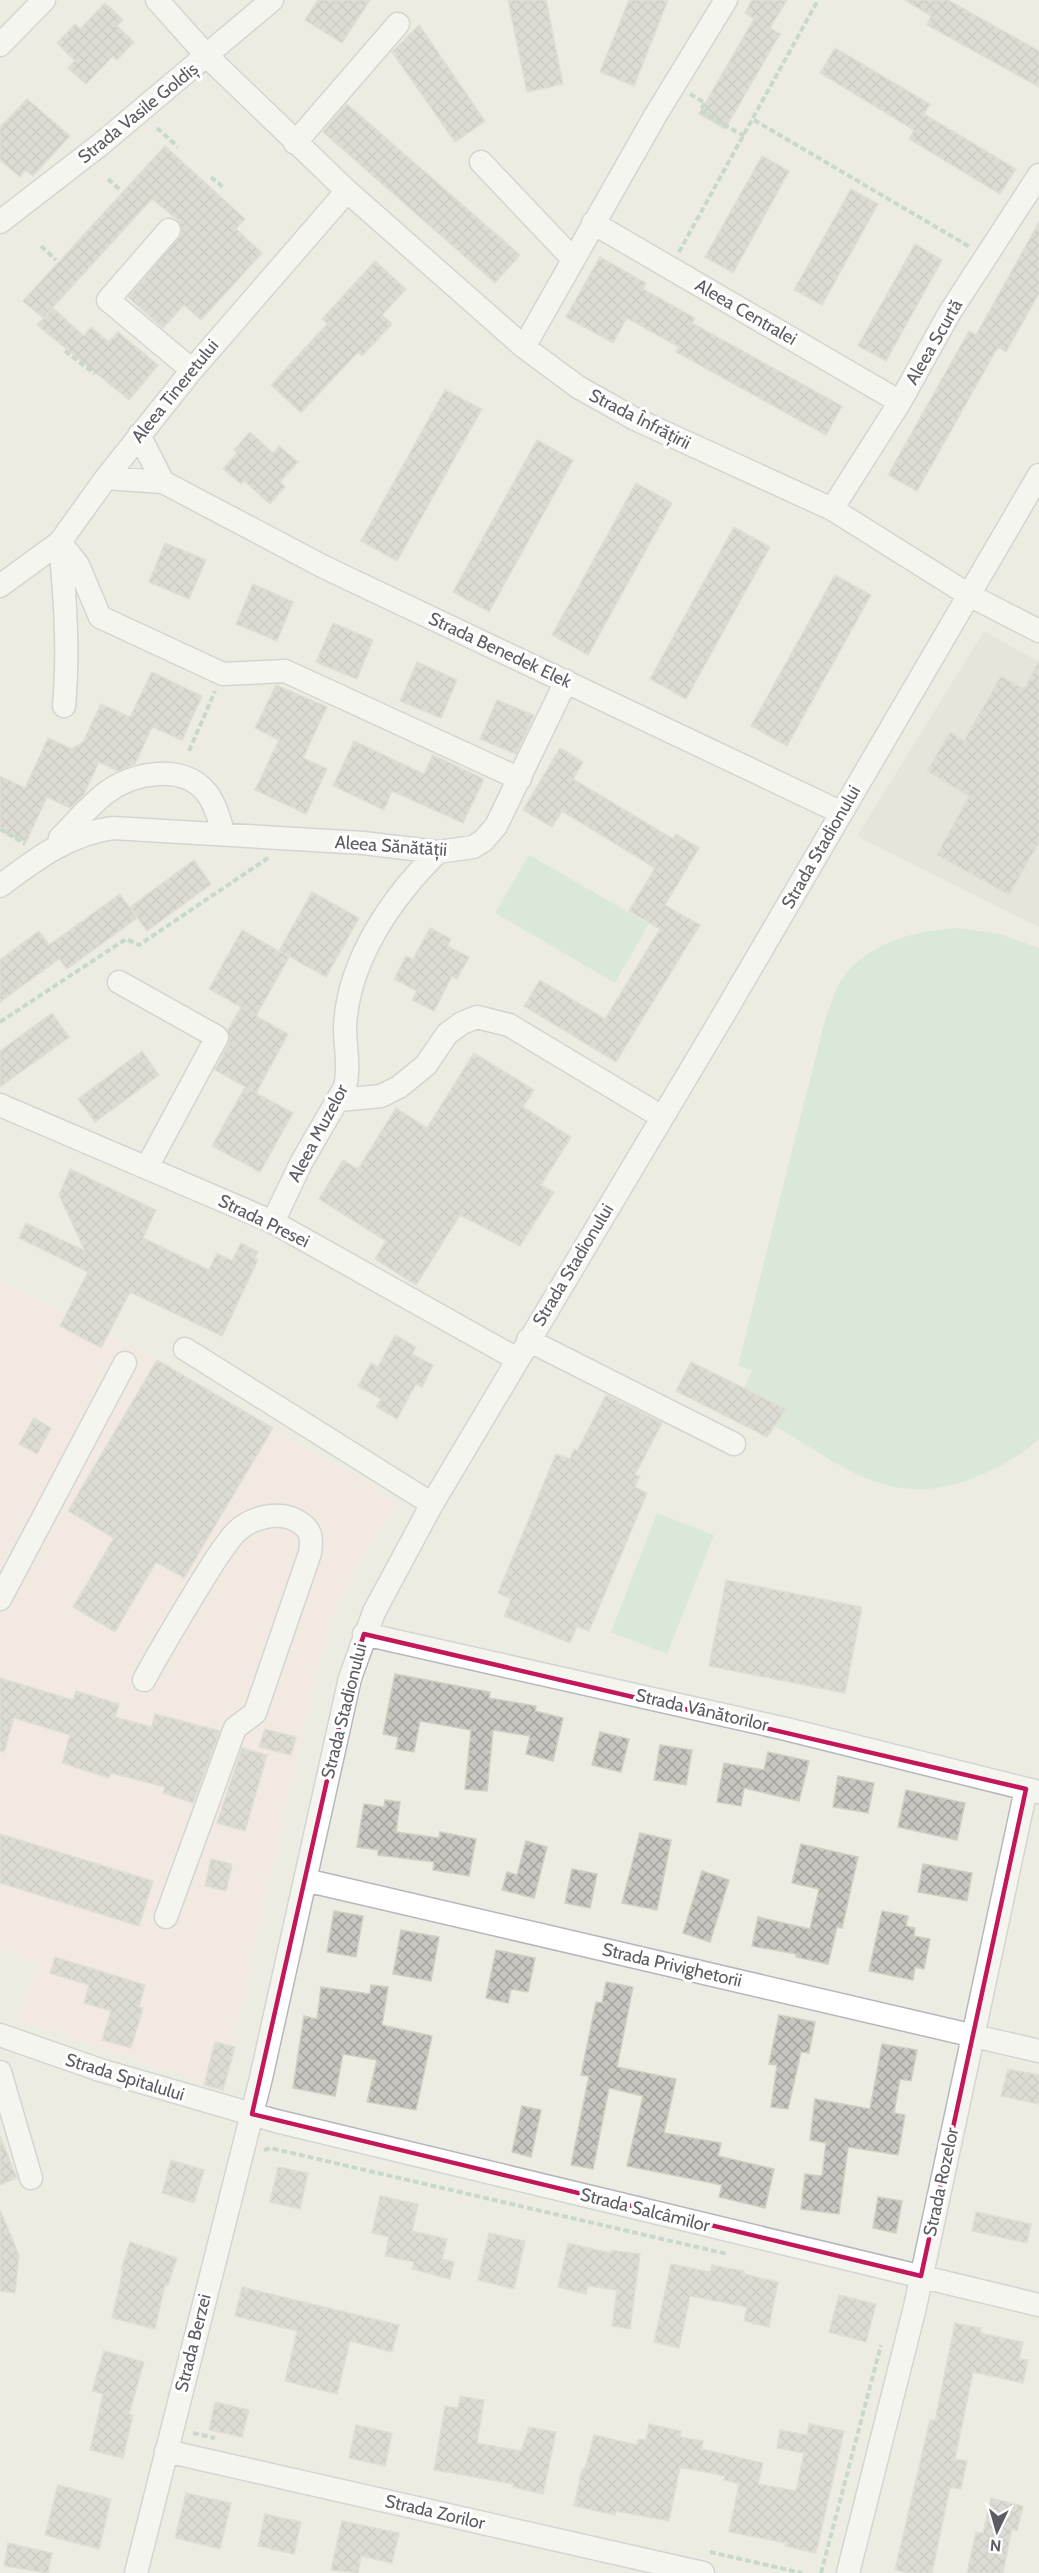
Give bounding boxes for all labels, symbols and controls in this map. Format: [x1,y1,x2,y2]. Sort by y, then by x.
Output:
street label: Strada Vasile Goldiș [74,58,203,169]
street label: Aleea Centralei [691,274,801,350]
street label: Aleea Scurtă [901,295,967,389]
street label: Aleea Tineretului [127,335,223,447]
street label: Strada Înfrățirii [585,384,694,455]
street label: Strada Benedek Elek [425,607,576,693]
street label: Strada Stadionului [777,781,865,913]
street label: Aleea Sănătății [334,831,448,862]
street label: Aleea Muzelor [283,1080,353,1186]
street label: Strada Presei [215,1190,313,1252]
street label: Strada Stadionului [528,1200,618,1330]
street label: Strada Stadionului [317,1641,371,1781]
street label: Strada Vânătorilor [633,1684,771,1736]
street label: Strada Privighetorii [600,1938,744,1992]
street label: Strada Spitalului [63,2048,187,2106]
street label: Strada Rozelor [919,2125,963,2238]
street label: Strada Salcâmilor [578,2183,712,2237]
street label: Strada Berzei [170,2292,216,2394]
street label: Strada Zorilor [383,2490,487,2534]
north arrow [967,2501,1027,2561]
text: N [989,2535,1002,2555]

